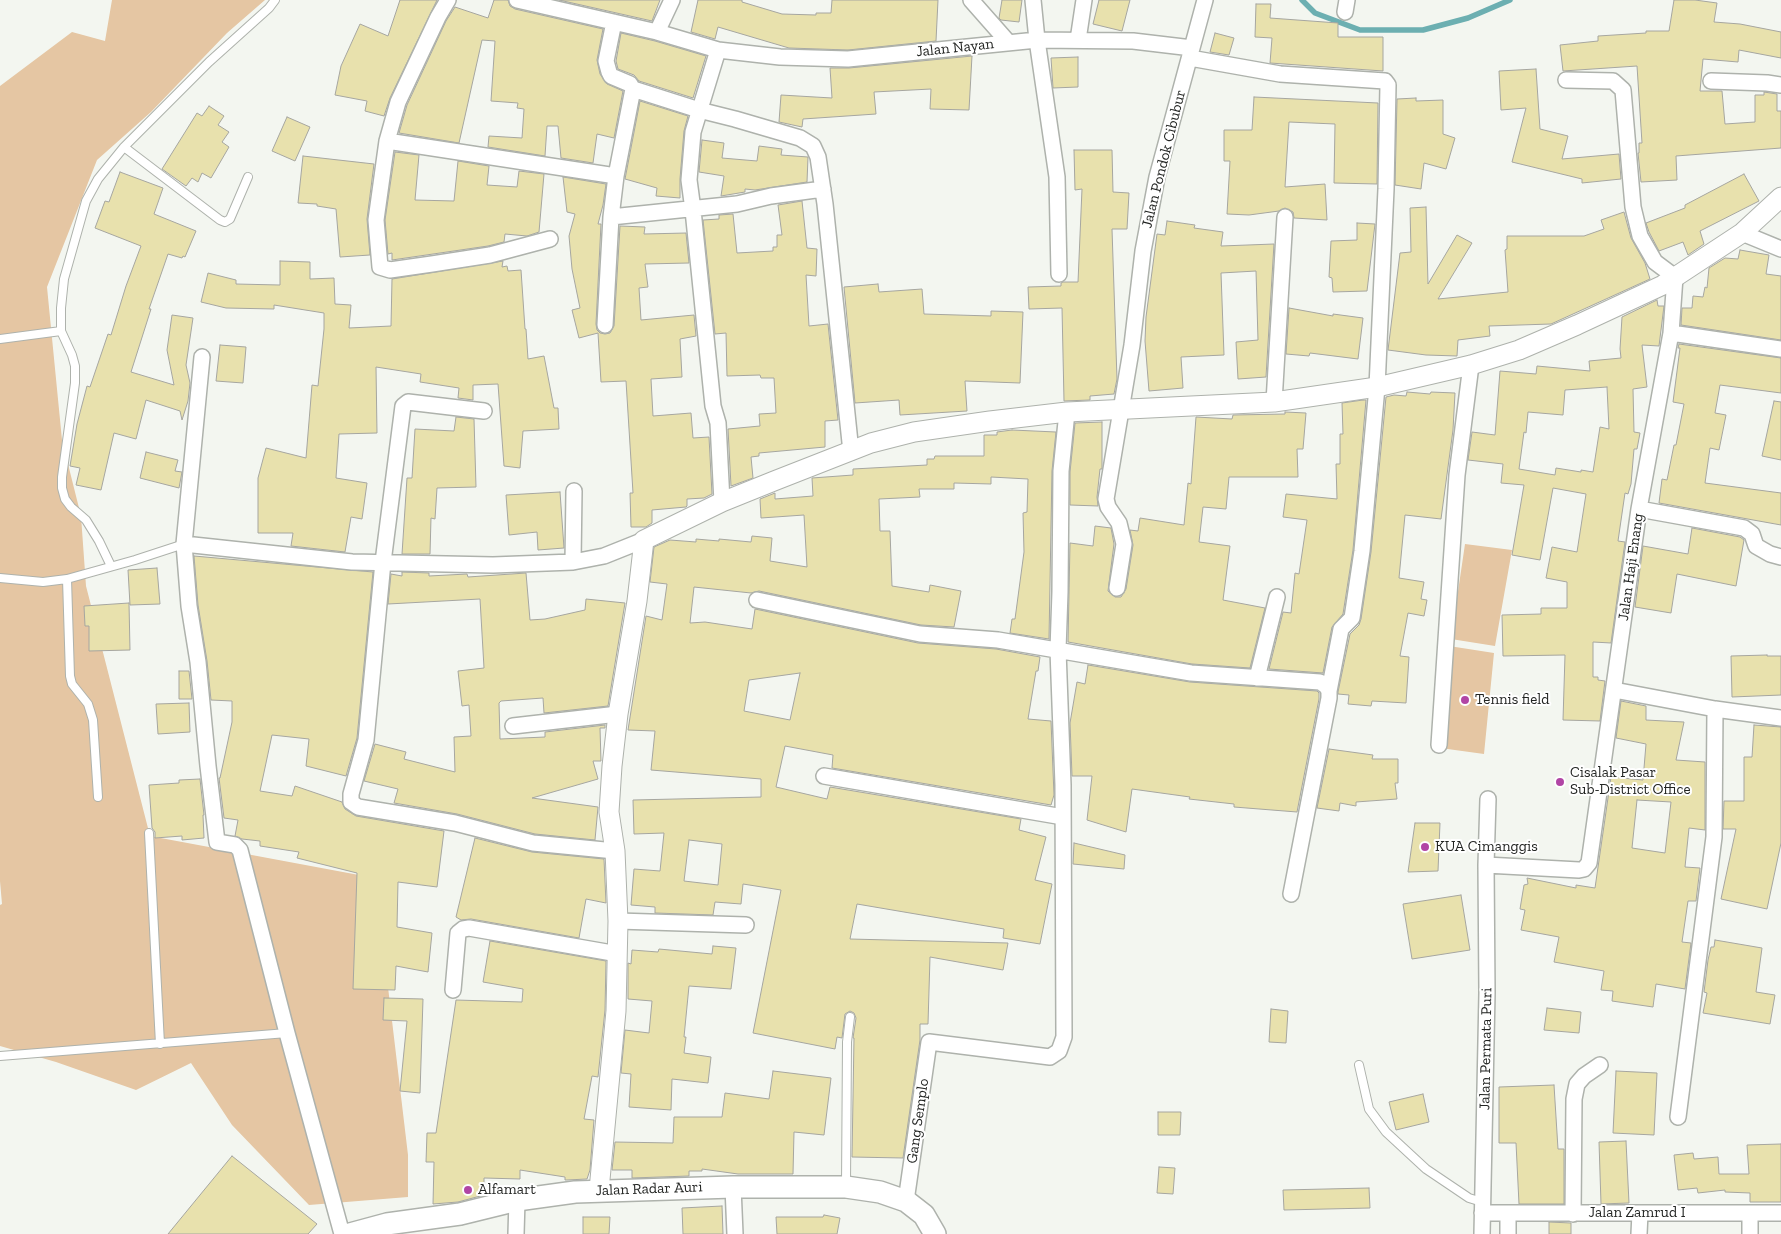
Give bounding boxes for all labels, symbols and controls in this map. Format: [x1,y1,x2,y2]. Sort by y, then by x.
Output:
street label: Jalan Nayan [915,35,995,61]
street label: Jalan Pondok Cibubur [1138,88,1190,230]
street label: Jalan Haji Enang [1615,512,1647,622]
place label: Tennis field [1475,691,1550,709]
marker: Tennis field [1459,694,1471,706]
place label: Cisalak Pasar Sub-District Office [1570,764,1690,799]
marker: Cisalak Pasar Sub-District Office [1554,776,1566,788]
place label: KUA Cimanggis [1435,838,1538,856]
marker: KUA Cimanggis [1419,841,1431,853]
street label: Jalan Permata Puri [1476,988,1496,1110]
street label: Gang Semplo [903,1077,933,1165]
street label: Jalan Radar Auri [595,1178,703,1200]
place label: Alfamart [478,1181,536,1199]
marker: Alfamart [462,1184,474,1196]
street label: Jalan Zamrud I [1589,1204,1685,1222]

